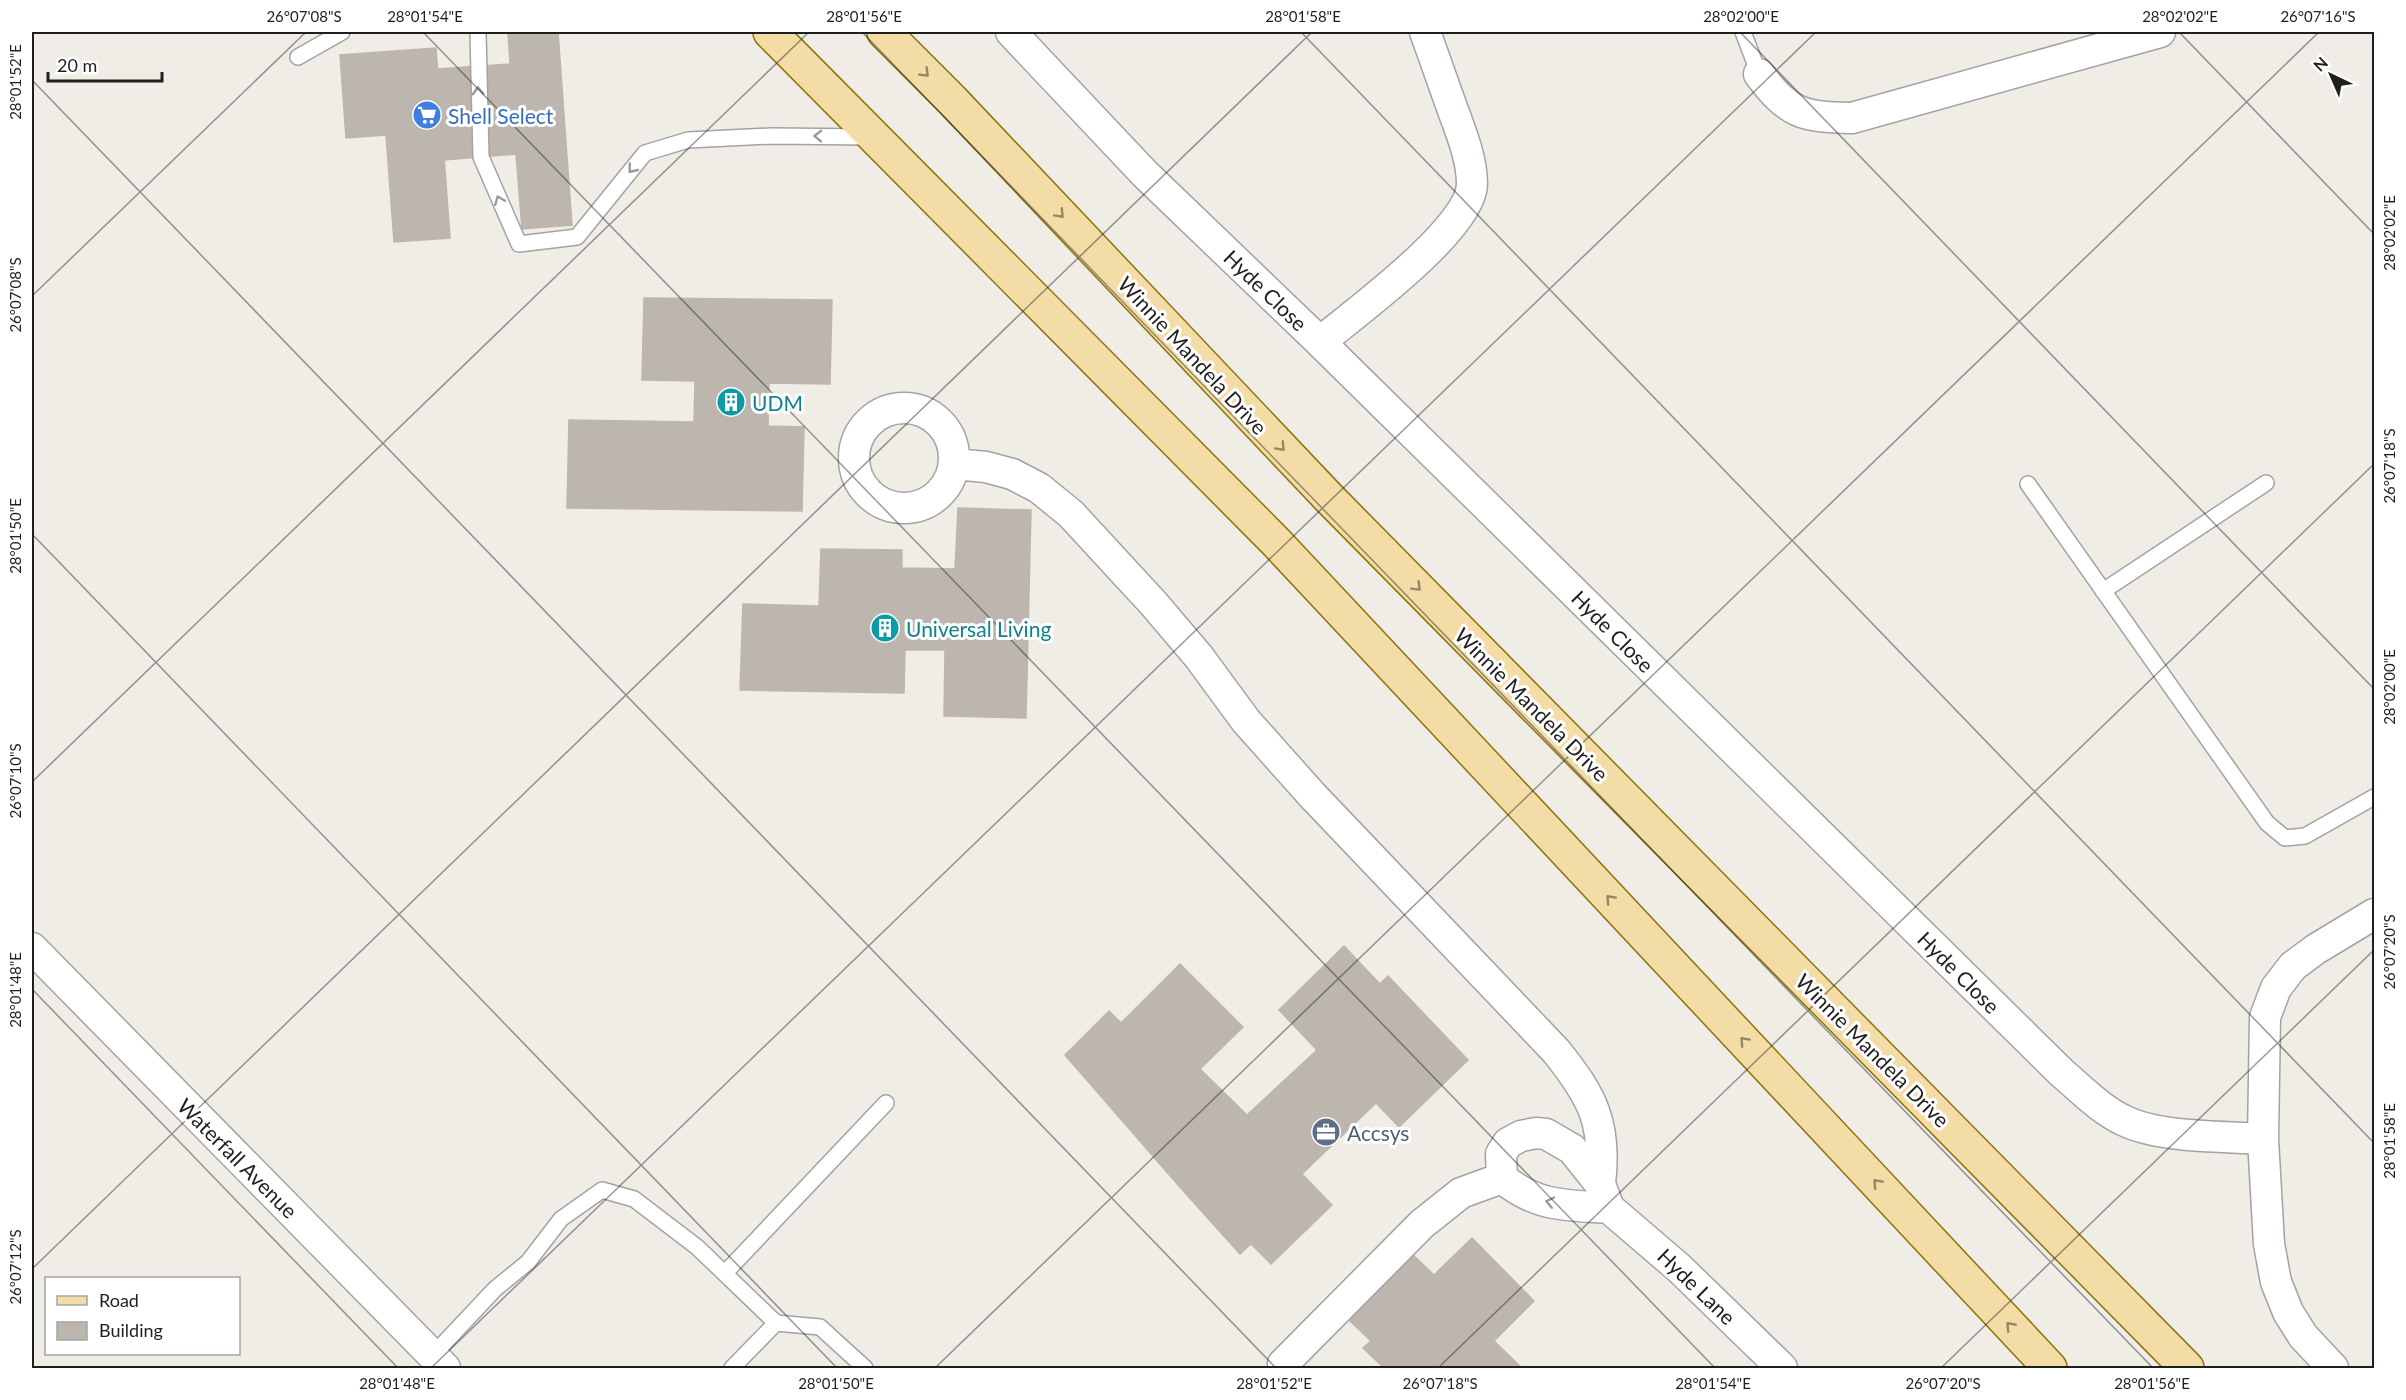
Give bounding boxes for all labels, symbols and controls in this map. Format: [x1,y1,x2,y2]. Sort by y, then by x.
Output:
text: 26°07'08"S [266,7,342,25]
text: 28°01'54"E [387,7,463,25]
text: 28°01'56"E [826,7,902,25]
text: 28°01'58"E [1265,7,1341,25]
text: 28°02'00"E [1703,7,1779,25]
text: 28°02'02"E [2142,7,2218,25]
text: 26°07'16"S [2280,7,2356,25]
text: 28°01'52"E [6,44,24,120]
scale bar [48,45,162,83]
north arrow [2301,45,2361,105]
text: N [2309,53,2331,75]
text: 20 m [57,54,97,76]
one-way arrow [918,66,929,77]
one-way arrow [472,86,485,95]
supermarket icon: Shell Select [411,99,443,131]
place label: Shell Select [448,103,554,128]
one-way arrow [813,130,822,142]
one-way arrow [629,162,640,173]
one-way arrow [494,195,506,206]
text: 28°02'02"E [2380,195,2398,271]
one-way arrow [1053,207,1064,217]
street label: Hyde Close [1219,244,1313,336]
text: 26°07'08"S [6,257,24,333]
street label: Winnie Mandela Drive [1113,271,1273,439]
building icon: UDM [715,386,747,418]
place label: UDM [752,390,803,415]
text: 26°07'18"S [2380,428,2398,504]
one-way arrow [1273,439,1284,450]
text: 28°01'50"E [6,498,24,574]
one-way arrow [1409,579,1420,590]
street label: Hyde Close [1567,585,1659,677]
building icon: Universal Living [869,612,901,644]
place label: Universal Living [906,616,1051,641]
street label: Winnie Mandela Drive [1450,622,1614,786]
text: 28°02'00"E [2380,649,2398,725]
text: 26°07'10"S [6,743,24,819]
one-way arrow [1607,895,1618,906]
text: 26°07'20"S [2380,914,2398,990]
street label: Hyde Close [1913,926,2005,1018]
text: 28°01'48"E [6,952,24,1028]
street label: Winnie Mandela Drive [1791,968,1955,1132]
one-way arrow [1740,1038,1751,1048]
street label: Waterfall Avenue [173,1093,303,1223]
text: 28°01'58"E [2380,1103,2398,1179]
office icon: Accsys [1310,1116,1342,1148]
place label: Accsys [1347,1120,1409,1145]
one-way arrow [1873,1180,1884,1190]
one-way arrow [1546,1196,1556,1209]
text: 26°07'12"S [6,1229,24,1305]
street label: Hyde Lane [1653,1243,1741,1329]
legend [45,1277,240,1355]
text: Road [99,1289,139,1311]
text: Building [99,1319,163,1341]
one-way arrow [2007,1322,2018,1333]
text: 28°01'48"E [359,1374,435,1392]
text: 28°01'50"E [798,1374,874,1392]
text: 28°01'52"E [1236,1374,1312,1392]
text: 26°07'18"S [1402,1374,1478,1392]
text: 28°01'54"E [1675,1374,1751,1392]
text: 26°07'20"S [1905,1374,1981,1392]
text: 28°01'56"E [2114,1374,2190,1392]

